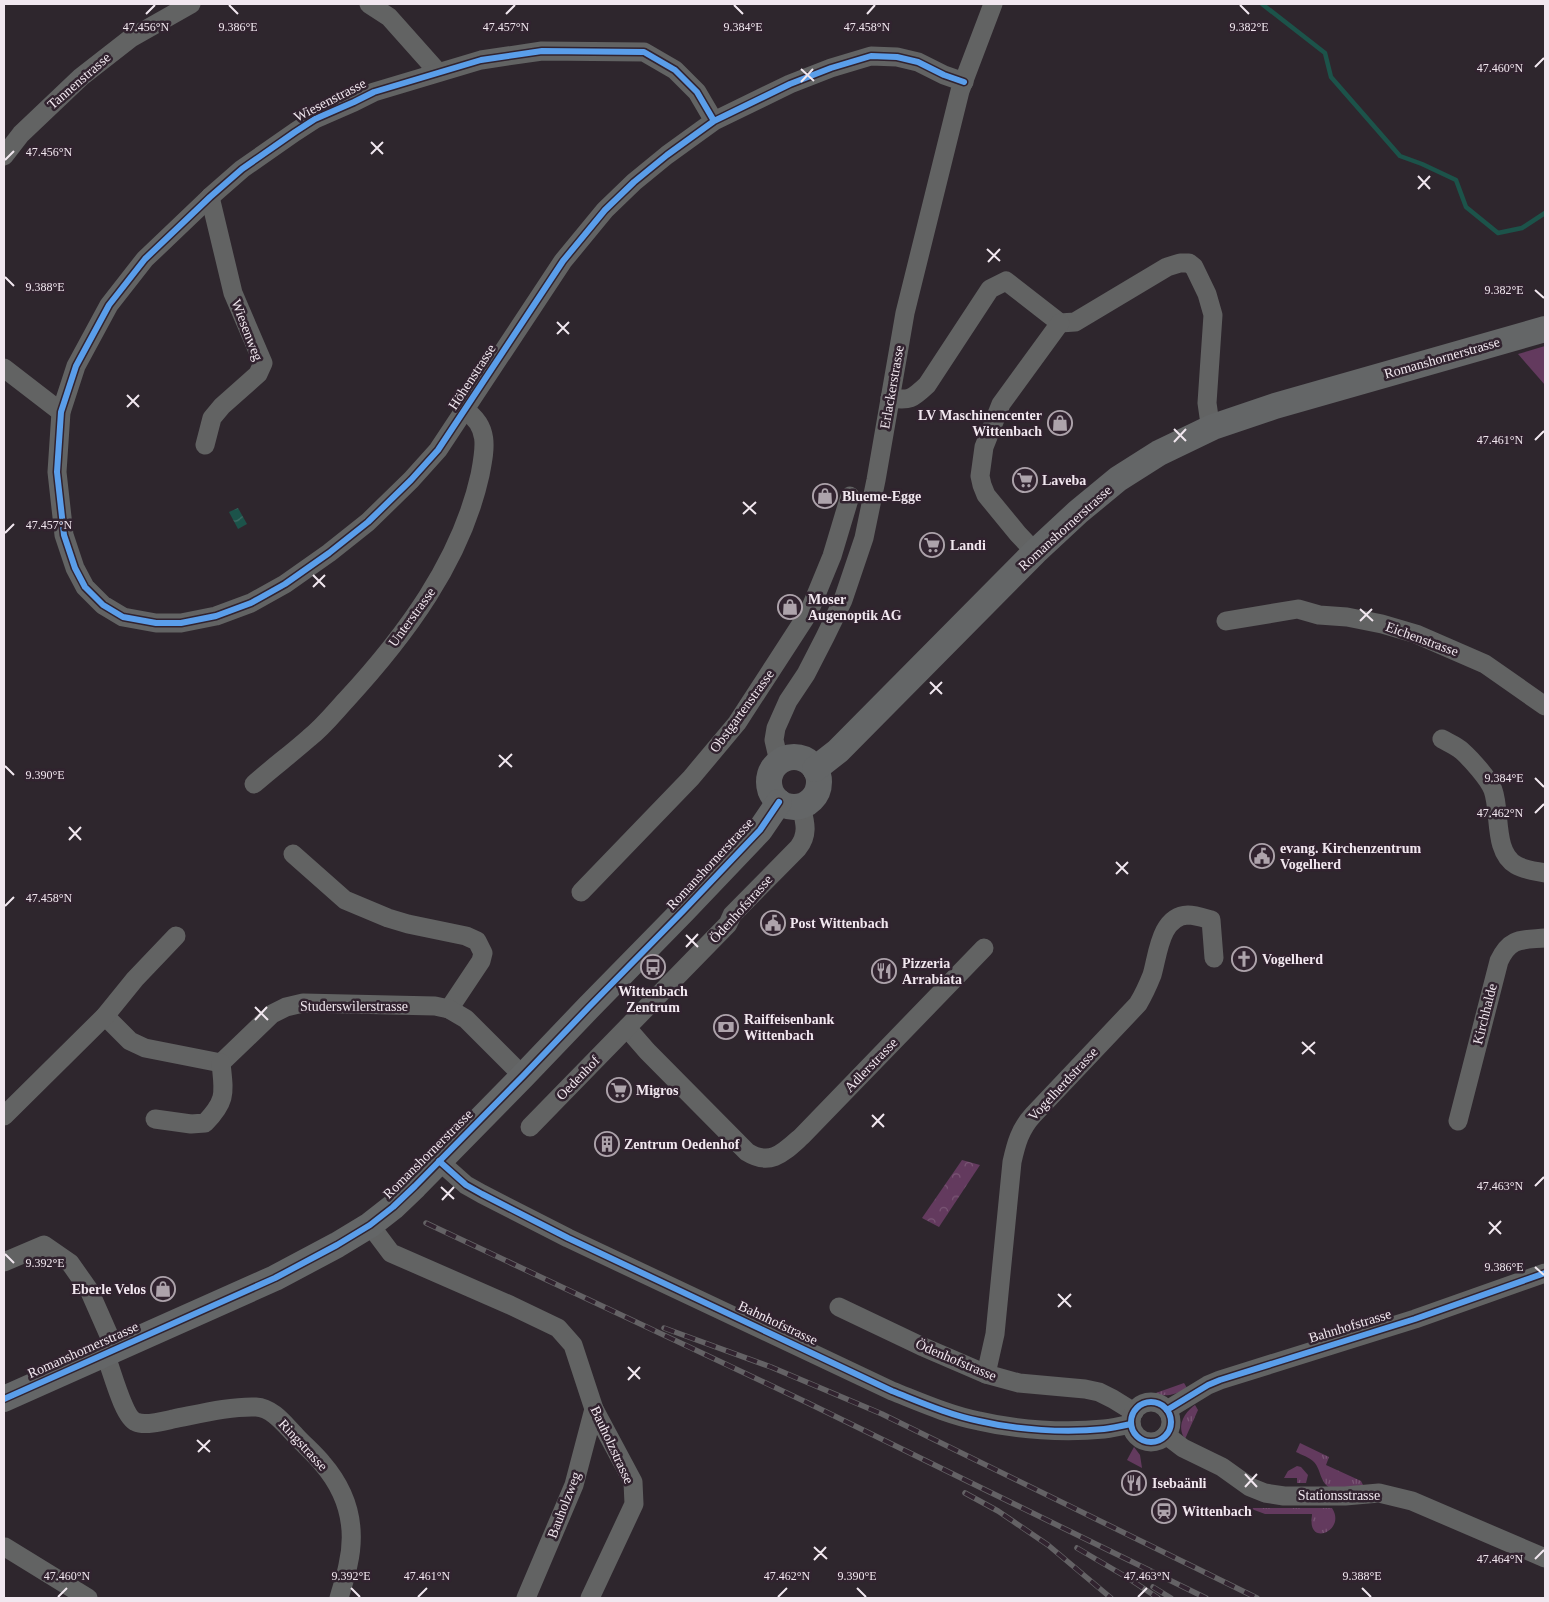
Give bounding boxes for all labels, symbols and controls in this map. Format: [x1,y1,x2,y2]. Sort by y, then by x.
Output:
text: 47.456°N [123,20,170,34]
text: 9.386°E [218,20,258,34]
text: 47.457°N [483,20,530,34]
text: 9.384°E [723,20,763,34]
text: 47.458°N [844,20,891,34]
text: 9.382°E [1229,20,1269,34]
street label: Tannenstrasse [45,50,113,112]
text: 47.460°N [1477,61,1524,75]
street label: Wiesenstrasse [292,75,368,125]
text: 47.456°N [26,145,73,159]
text: 9.388°E [25,280,65,294]
text: 9.382°E [1484,283,1524,297]
street label: Wiesenweg [228,297,266,363]
street label: Romanshornerstrasse [1382,334,1502,382]
street label: Höhenstrasse [445,342,499,412]
street label: Erlackerstrasse [877,344,907,430]
place label: LV Maschinencenter Wittenbach [918,408,1042,439]
shop icon: LV Maschinencenter Wittenbach [1047,410,1073,436]
text: 47.461°N [1477,433,1524,447]
supermarket icon: Laveba [1012,467,1038,493]
place label: Laveba [1042,473,1086,488]
street label: Romanshornerstrasse [1015,482,1115,574]
shop icon: Blueme-Egge [812,483,838,509]
place label: Blueme-Egge [842,489,921,504]
text: 47.457°N [26,518,73,532]
supermarket icon: Landi [919,532,945,558]
place label: Landi [950,538,986,553]
street label: Unterstrasse [386,585,438,649]
place label: Moser Augenoptik AG [808,592,902,623]
shop icon: Moser Augenoptik AG [777,594,803,620]
street label: Eichenstrasse [1384,619,1460,659]
street label: Obstgartenstrasse [707,667,777,755]
text: 9.390°E [25,768,65,782]
text: 9.384°E [1484,771,1524,785]
text: 47.462°N [1477,806,1524,820]
street label: Romanshornerstrasse [664,815,756,913]
place label: evang. Kirchenzentrum Vogelherd [1280,841,1422,872]
public building icon: evang. Kirchenzentrum Vogelherd [1249,843,1275,869]
street label: Ödenhofstrasse [706,871,775,946]
text: 47.458°N [26,891,73,905]
public building icon: Post Wittenbach [760,910,786,936]
place label: Post Wittenbach [790,916,889,931]
church icon: Vogelherd [1231,946,1257,972]
place label: Vogelherd [1262,952,1323,967]
bus stop icon: Wittenbach Zentrum [640,954,666,980]
place label: Pizzeria Arrabiata [902,956,962,987]
restaurant icon: Pizzeria Arrabiata [871,958,897,984]
street label: Kirchhalde [1470,982,1500,1046]
place label: Wittenbach Zentrum [618,984,688,1015]
street label: Studerswilerstrasse [300,999,408,1014]
place label: Raiffeisenbank Wittenbach [744,1012,834,1043]
bank icon: Raiffeisenbank Wittenbach [713,1014,739,1040]
street label: Adlerstrasse [842,1035,900,1095]
street label: Vogelherdstrasse [1025,1044,1101,1124]
street label: Oedenhof [553,1053,603,1103]
supermarket icon: Migros [606,1077,632,1103]
place label: Migros [636,1083,679,1098]
street label: Romanshornerstrasse [380,1106,476,1202]
building icon: Zentrum Oedenhof [594,1131,620,1157]
place label: Zentrum Oedenhof [624,1137,740,1152]
text: 47.463°N [1477,1179,1524,1193]
text: 9.392°E [25,1256,65,1270]
text: 9.386°E [1484,1260,1524,1274]
shop icon: Eberle Velos [150,1276,176,1302]
place label: Eberle Velos [72,1282,147,1297]
street label: Bahnhofstrasse [736,1298,820,1348]
street label: Bahnhofstrasse [1307,1306,1393,1346]
street label: Romanshornerstrasse [25,1319,141,1381]
street label: Ödenhofstrasse [913,1335,999,1384]
street label: Bauholzstrasse [587,1404,637,1486]
street label: Ringstrasse [275,1416,331,1474]
street label: Bauholzweg [544,1470,584,1540]
restaurant icon: Isebaänli [1121,1470,1147,1496]
place label: Isebaänli [1152,1476,1207,1491]
street label: Stationsstrasse [1298,1488,1380,1503]
station icon: Wittenbach [1151,1498,1177,1524]
place label: Wittenbach [1182,1504,1252,1519]
text: 47.464°N [1477,1552,1524,1566]
text: 47.460°N [44,1569,91,1583]
text: 9.392°E [331,1569,371,1583]
text: 47.461°N [404,1569,451,1583]
text: 47.462°N [764,1569,811,1583]
text: 9.390°E [837,1569,877,1583]
text: 47.463°N [1124,1569,1171,1583]
text: 9.388°E [1342,1569,1382,1583]

